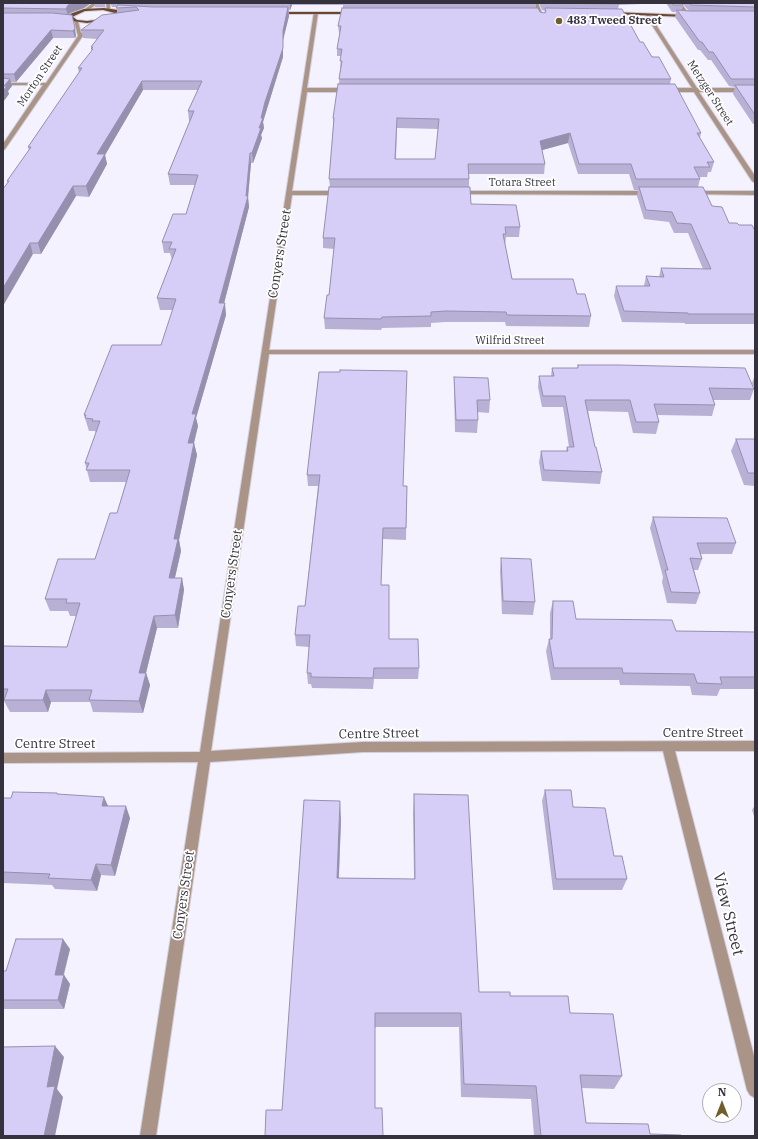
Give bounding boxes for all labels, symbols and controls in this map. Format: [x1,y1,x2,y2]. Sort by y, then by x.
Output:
place label: 483 Tweed Street [567,14,661,28]
marker: 483 Tweed Street [554,16,564,26]
street label: Morton Street [15,43,65,109]
street label: Metzger Street [684,58,736,128]
street label: Totara Street [488,176,556,190]
street label: Conyers Street [265,209,295,299]
street label: Wilfrid Street [475,334,545,348]
street label: Conyers Street [218,529,246,619]
street label: Centre Street [339,725,419,743]
street label: Centre Street [663,725,743,741]
street label: Centre Street [15,736,95,752]
street label: Conyers Street [170,850,198,940]
street label: View Street [708,870,748,958]
north arrow [702,1083,742,1123]
text: N [718,1085,726,1099]

